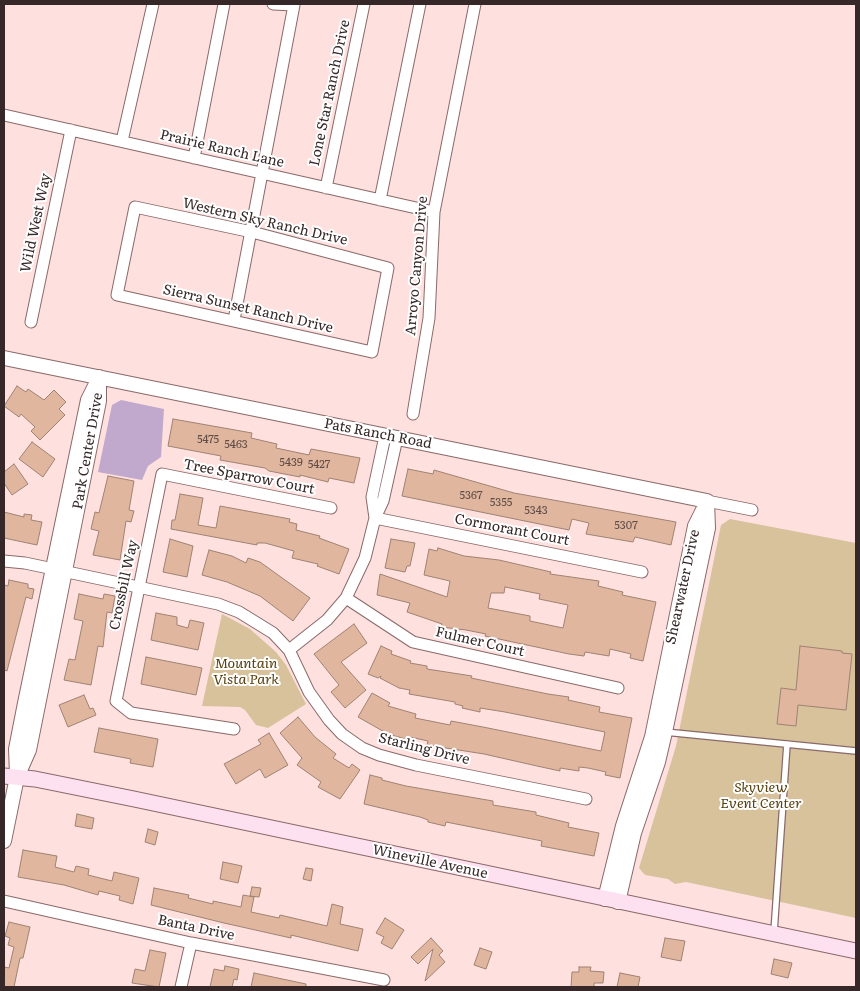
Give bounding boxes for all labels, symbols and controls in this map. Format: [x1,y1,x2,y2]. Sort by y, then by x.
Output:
street label: Lone Star Ranch Drive [306,18,354,168]
street label: Prairie Ranch Lane [158,127,286,171]
street label: Wild West Way [17,172,55,274]
street label: Western Sky Ranch Drive [181,195,349,249]
street label: Arroyo Canyon Drive [403,196,431,336]
street label: Sierra Sunset Ranch Drive [161,281,335,337]
street label: Park Center Drive [69,391,107,511]
street label: Pats Ranch Road [323,415,433,453]
house number: 5475 [197,433,219,447]
house number: 5463 [224,438,248,452]
street label: Tree Sparrow Court [182,456,316,498]
house number: 5439 [279,456,303,470]
house number: 5427 [308,458,330,472]
house number: 5367 [459,489,483,503]
house number: 5355 [490,496,512,510]
house number: 5343 [524,504,548,518]
street label: Cormorant Court [453,511,571,549]
house number: 5307 [614,519,638,533]
street label: Shearwater Drive [663,528,703,646]
street label: Crossbill Way [106,538,142,632]
street label: Fulmer Court [434,624,526,660]
park label: Mountain Vista Park [213,656,279,689]
street label: Starling Drive [377,730,471,768]
park label: Skyview Event Center [720,780,802,812]
street label: Wineville Avenue [371,842,489,882]
street label: Banta Drive [156,912,236,944]

